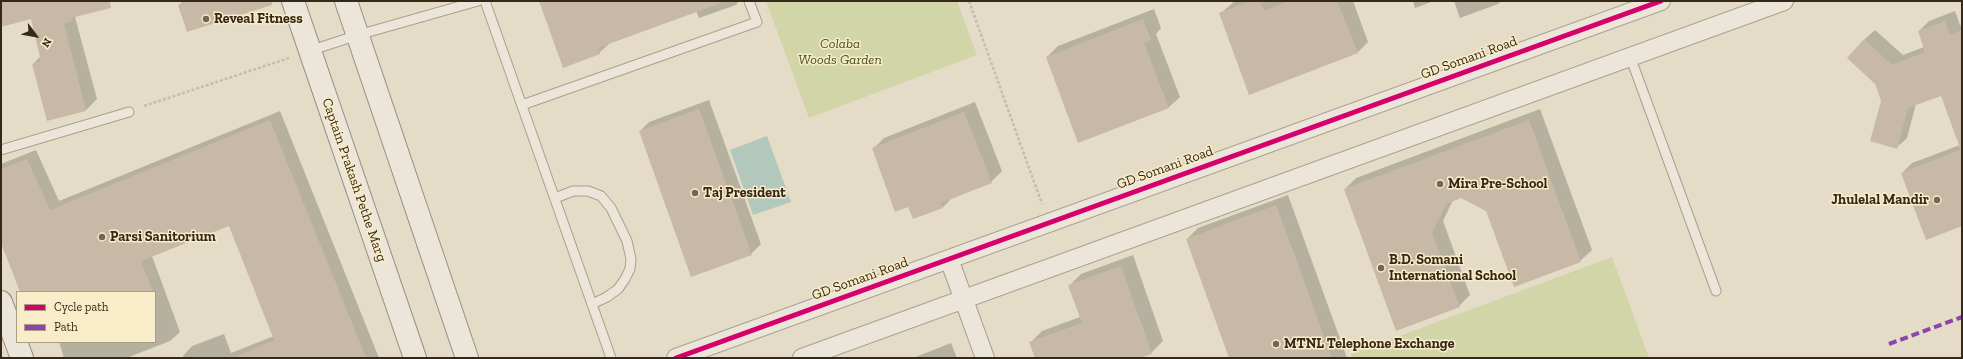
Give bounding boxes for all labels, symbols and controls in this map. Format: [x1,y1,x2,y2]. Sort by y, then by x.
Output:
place label: Reveal Fitness [214,11,303,27]
marker: Reveal Fitness [201,14,211,24]
north arrow [16,16,56,56]
street label: GD Somani Road [1418,33,1520,83]
text: N [39,36,54,50]
park label: Colaba Woods Garden [798,36,882,68]
street label: Captain Prakash Pethe Marg [318,96,390,264]
street label: GD Somani Road [1114,143,1216,193]
place label: Mira Pre-School [1448,176,1548,192]
marker: Mira Pre-School [1435,179,1445,189]
place label: Taj President [703,185,786,201]
marker: Taj President [690,188,700,198]
place label: Jhulelal Mandir [1831,192,1929,208]
marker: Jhulelal Mandir [1932,195,1942,205]
place label: Parsi Sanitorium [110,229,216,245]
marker: Parsi Sanitorium [97,232,107,242]
place label: B.D. Somani International School [1389,252,1516,284]
street label: GD Somani Road [809,254,911,304]
marker: B.D. Somani International School [1376,263,1386,273]
legend [16,291,156,343]
text: Cycle path [54,300,108,314]
text: Path [54,320,78,334]
place label: MTNL Telephone Exchange [1284,336,1454,352]
marker: MTNL Telephone Exchange [1271,339,1281,349]

